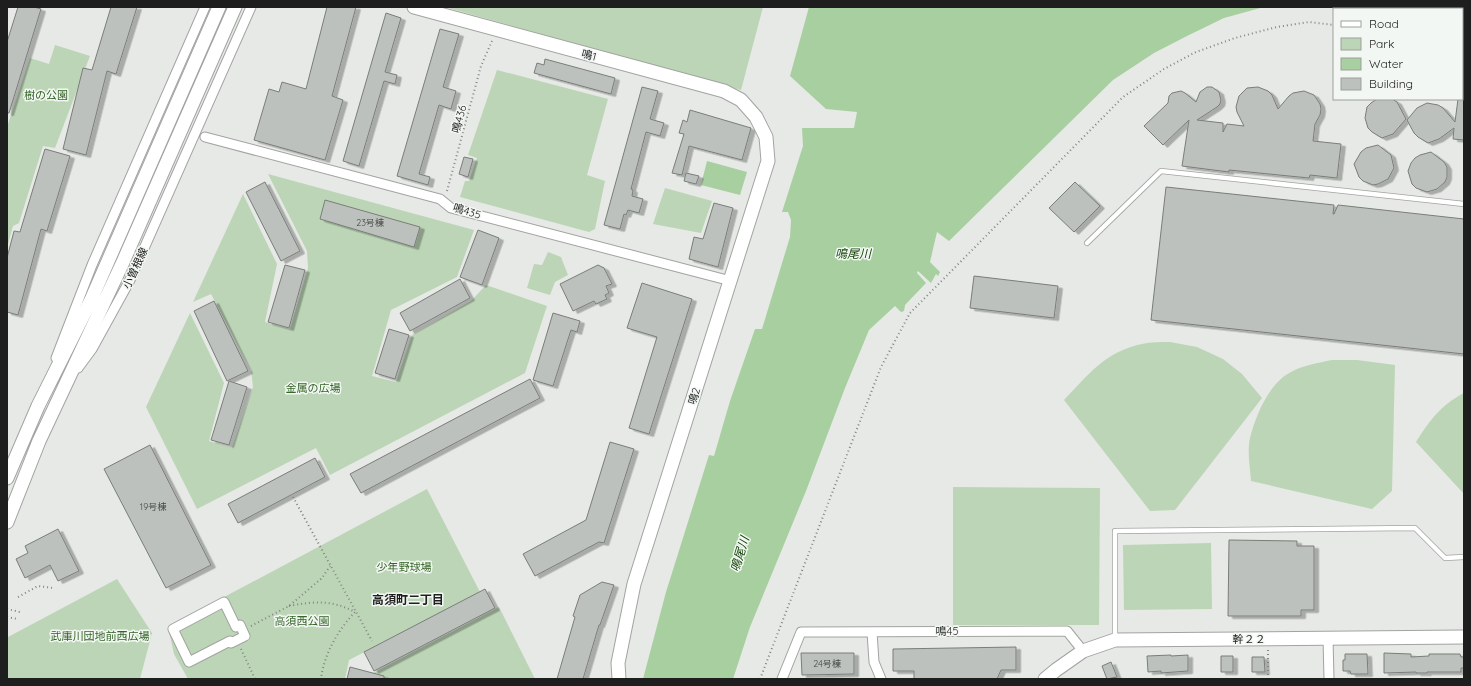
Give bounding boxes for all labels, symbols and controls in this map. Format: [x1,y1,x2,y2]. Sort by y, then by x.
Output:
legend [1333,8,1463,100]
text: Road [1369,16,1399,31]
text: Park [1369,36,1394,51]
street label: 鳴1 [580,46,598,64]
text: Water [1369,56,1404,71]
text: Building [1369,76,1413,91]
park label: 樹の公園 [24,88,68,102]
street label: 鳴436 [449,103,469,135]
street label: 鳴435 [451,200,483,222]
house number: 23号棟 [356,217,385,228]
street label: 小曽根線 [119,245,151,291]
water label: 鳴尾川 [835,246,873,261]
park label: 金属の広場 [286,381,341,395]
street label: 鳴2 [685,386,703,406]
house number: 19号棟 [140,501,167,512]
water label: 鳴尾川 [727,533,753,573]
park label: 少年野球場 [377,560,432,574]
district label: 高須町二丁目 [372,592,444,607]
park label: 高須西公園 [275,614,330,628]
street label: 鳴45 [936,624,958,638]
park label: 武庫川団地前西広場 [51,629,150,643]
street label: 幹２２ [1233,632,1266,646]
house number: 24号棟 [813,658,842,669]

